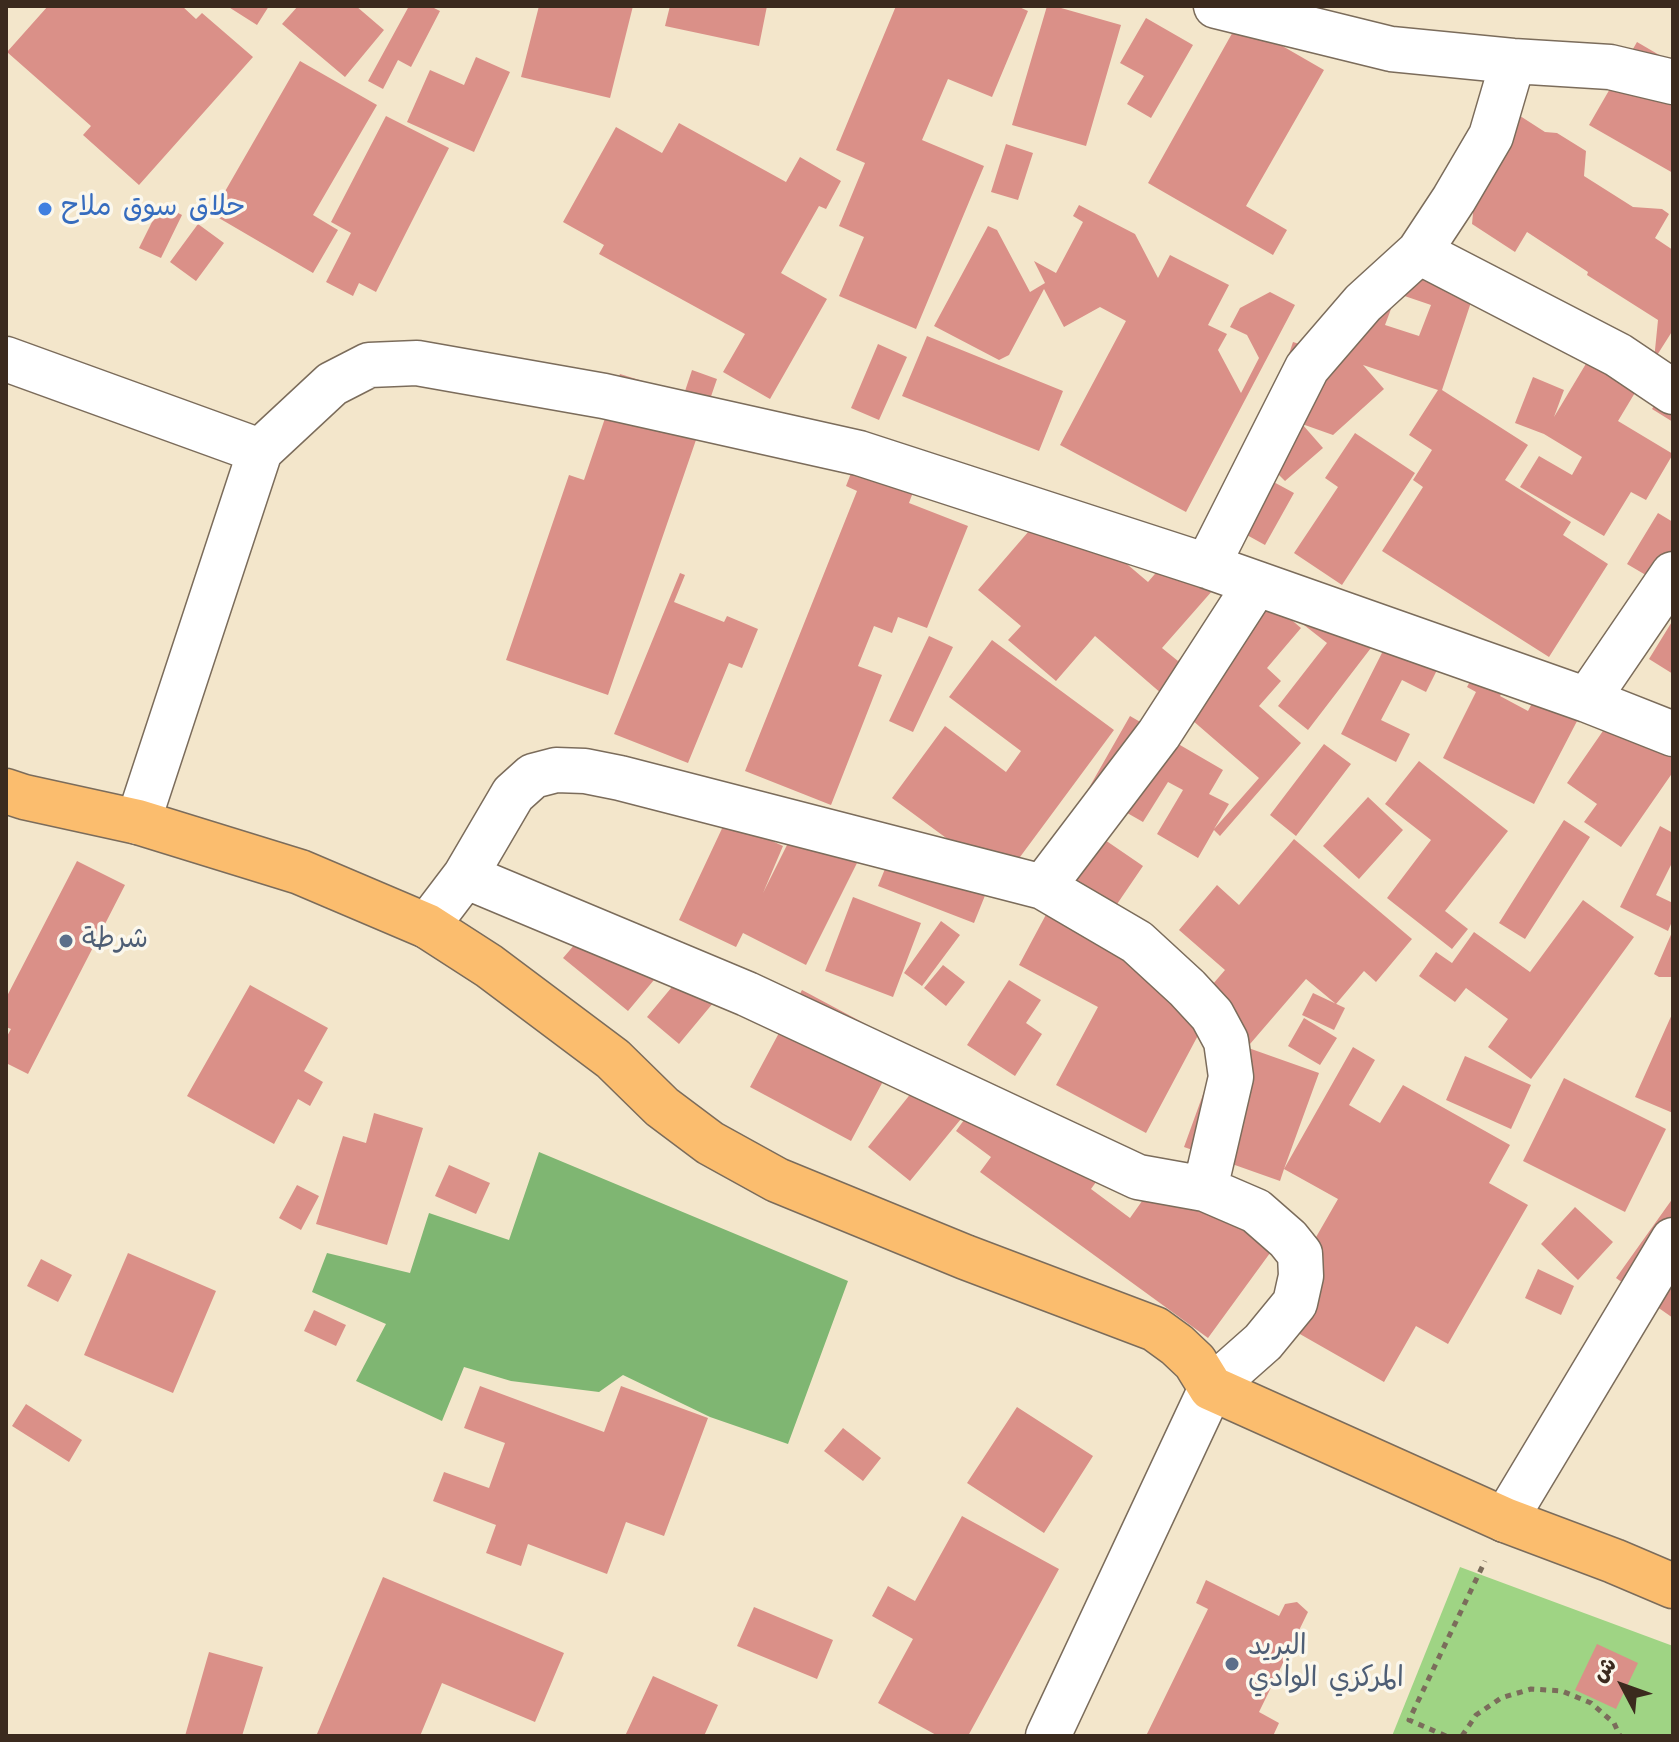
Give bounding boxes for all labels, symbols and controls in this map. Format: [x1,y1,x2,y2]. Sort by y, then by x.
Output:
place label: حلاق سوق ملاح [61,192,245,226]
marker: حلاق سوق ملاح [36,200,54,218]
place label: شرطة [82,924,148,958]
marker: شرطة [57,932,75,950]
place label: البريد المركزي الوادي [1248,1631,1404,1697]
north arrow [1583,1646,1663,1726]
text: ش [1585,1651,1624,1689]
marker: البريد المركزي الوادي [1223,1655,1241,1673]

